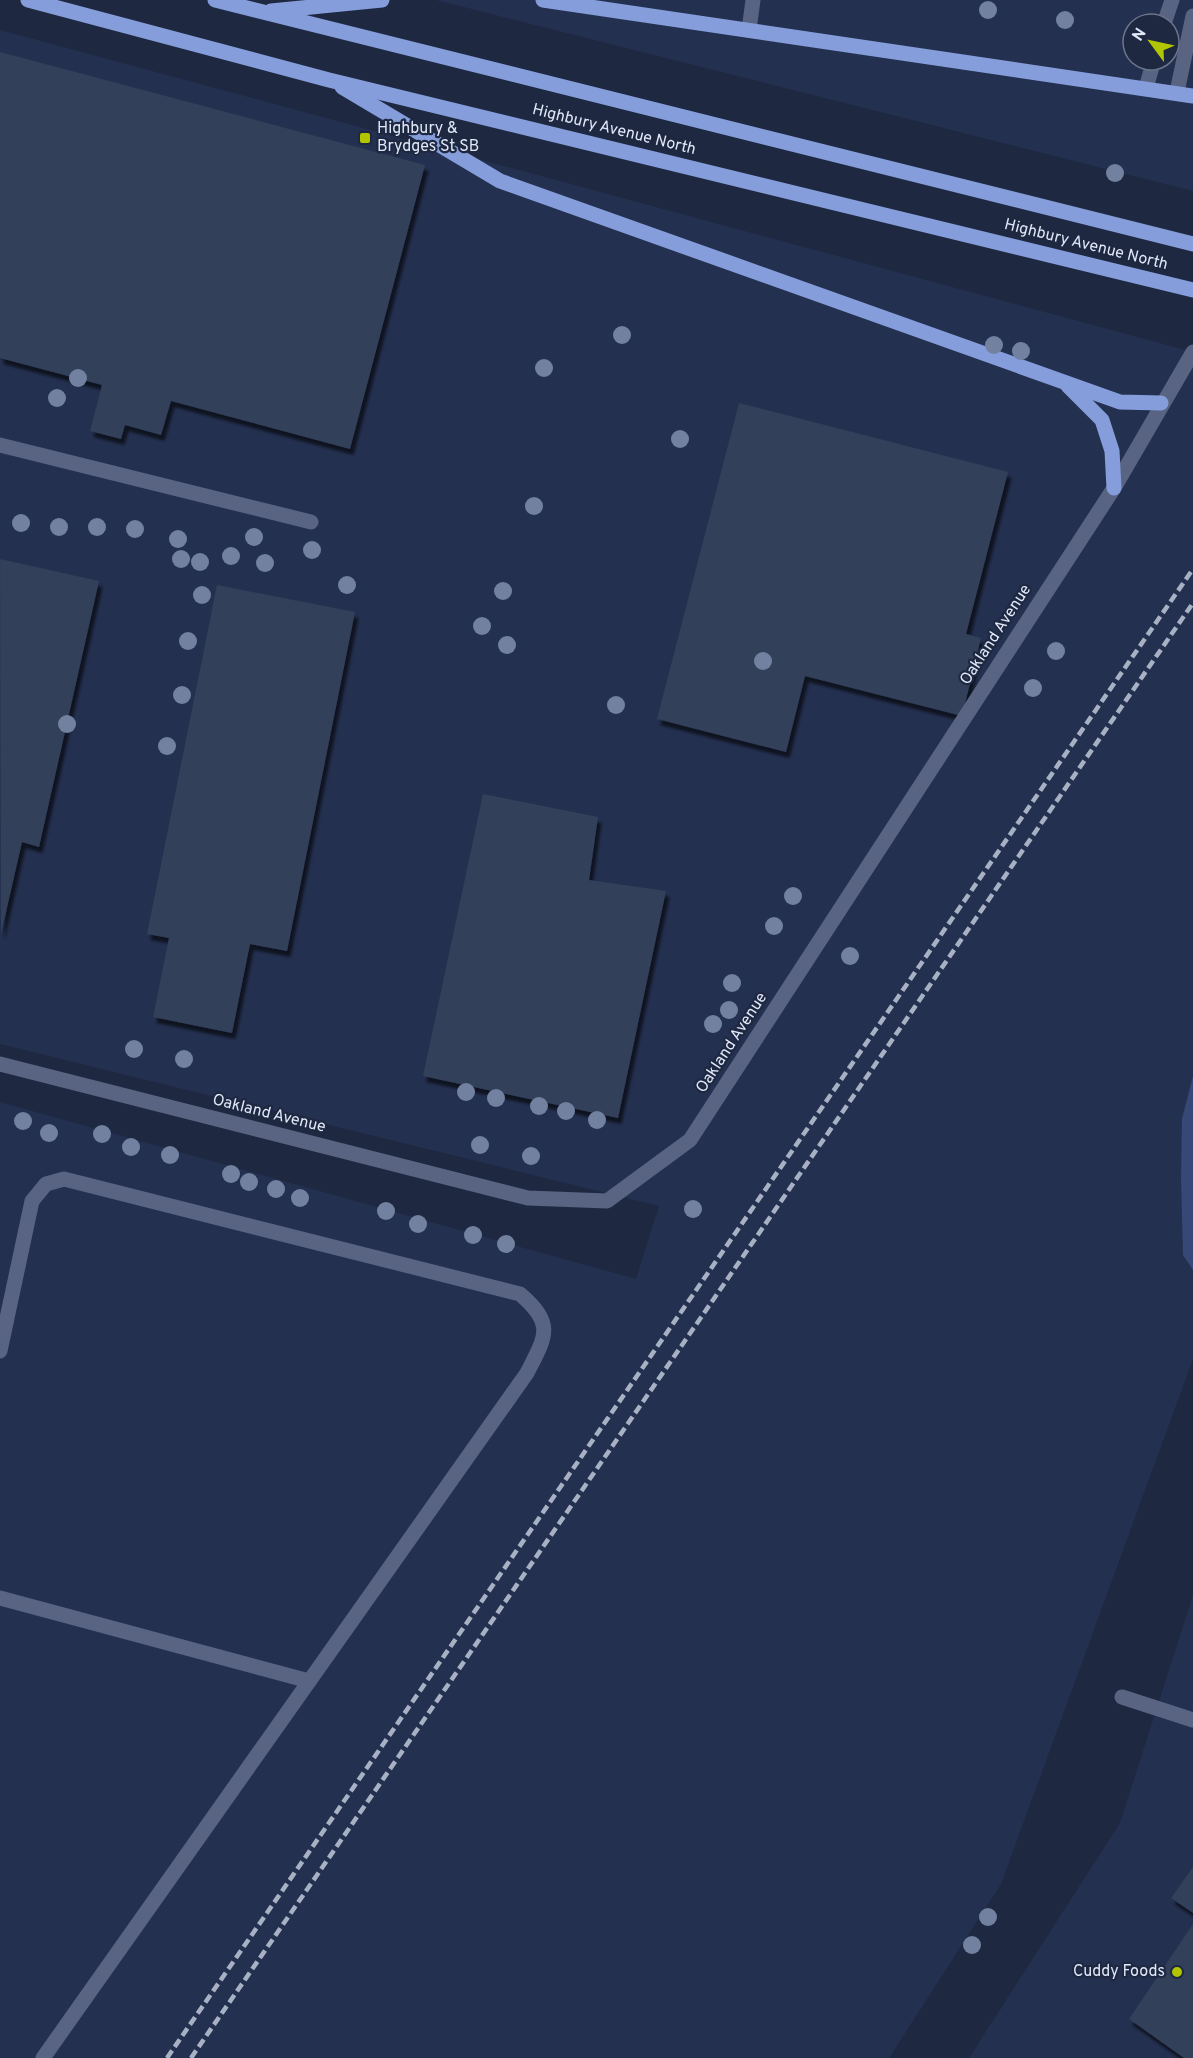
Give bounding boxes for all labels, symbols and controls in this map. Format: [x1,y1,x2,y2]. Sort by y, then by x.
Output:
north arrow [1121,12,1181,72]
text: N [1129,25,1152,45]
street label: Highbury Avenue North [530,100,698,160]
place label: Highbury & Brydges St SB [377,119,479,157]
marker: Highbury & Brydges St SB [358,131,372,145]
street label: Highbury Avenue North [1002,215,1170,275]
street label: Oakland Avenue [956,581,1036,689]
street label: Oakland Avenue [692,989,772,1097]
street label: Oakland Avenue [210,1090,328,1138]
place label: Cuddy Foods [1073,1962,1165,1982]
marker: Cuddy Foods [1170,1965,1184,1979]

